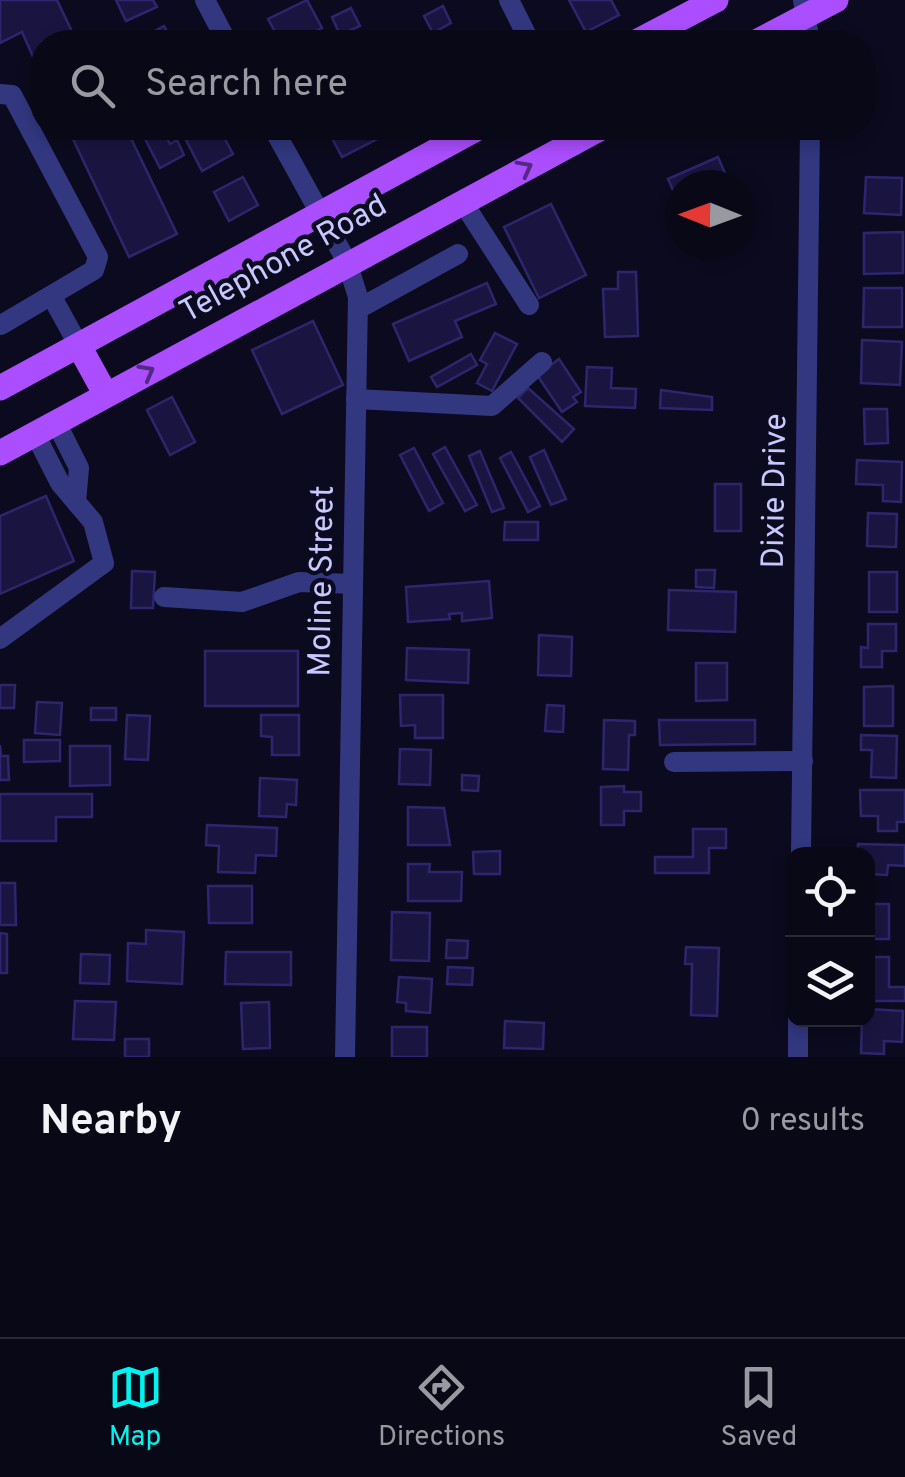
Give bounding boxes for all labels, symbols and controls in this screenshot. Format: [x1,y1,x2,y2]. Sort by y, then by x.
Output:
search box [30,30,875,140]
icon: search [65,58,120,113]
text: Search here [145,61,348,110]
one-way arrow [515,161,533,180]
north arrow [665,170,755,260]
street label: Telephone Road [174,187,394,333]
one-way arrow [136,365,154,385]
street label: Dixie Drive [755,413,797,569]
street label: Moline Street [301,485,345,677]
map controls [785,847,875,1027]
button: locate [785,847,875,937]
button: layers [785,937,875,1027]
text: Nearby [40,1096,182,1149]
text: 0 results [740,1102,865,1142]
tab: Map [108,1360,163,1456]
tab: Directions [378,1360,505,1456]
tab: Saved [720,1360,797,1456]

